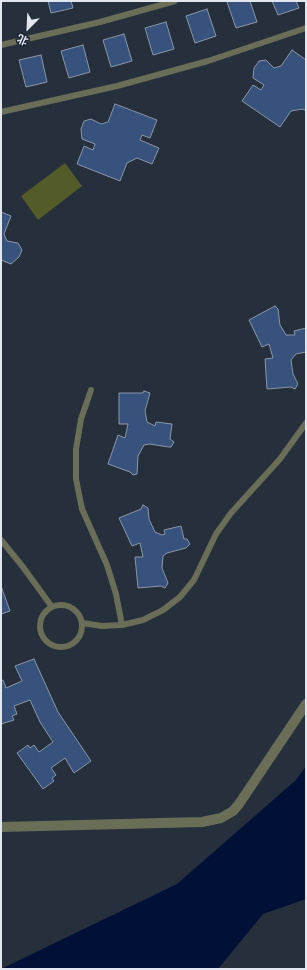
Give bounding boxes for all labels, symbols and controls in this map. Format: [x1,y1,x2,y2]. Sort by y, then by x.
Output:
north arrow [8,8,48,48]
text: 北 [15,30,31,49]

